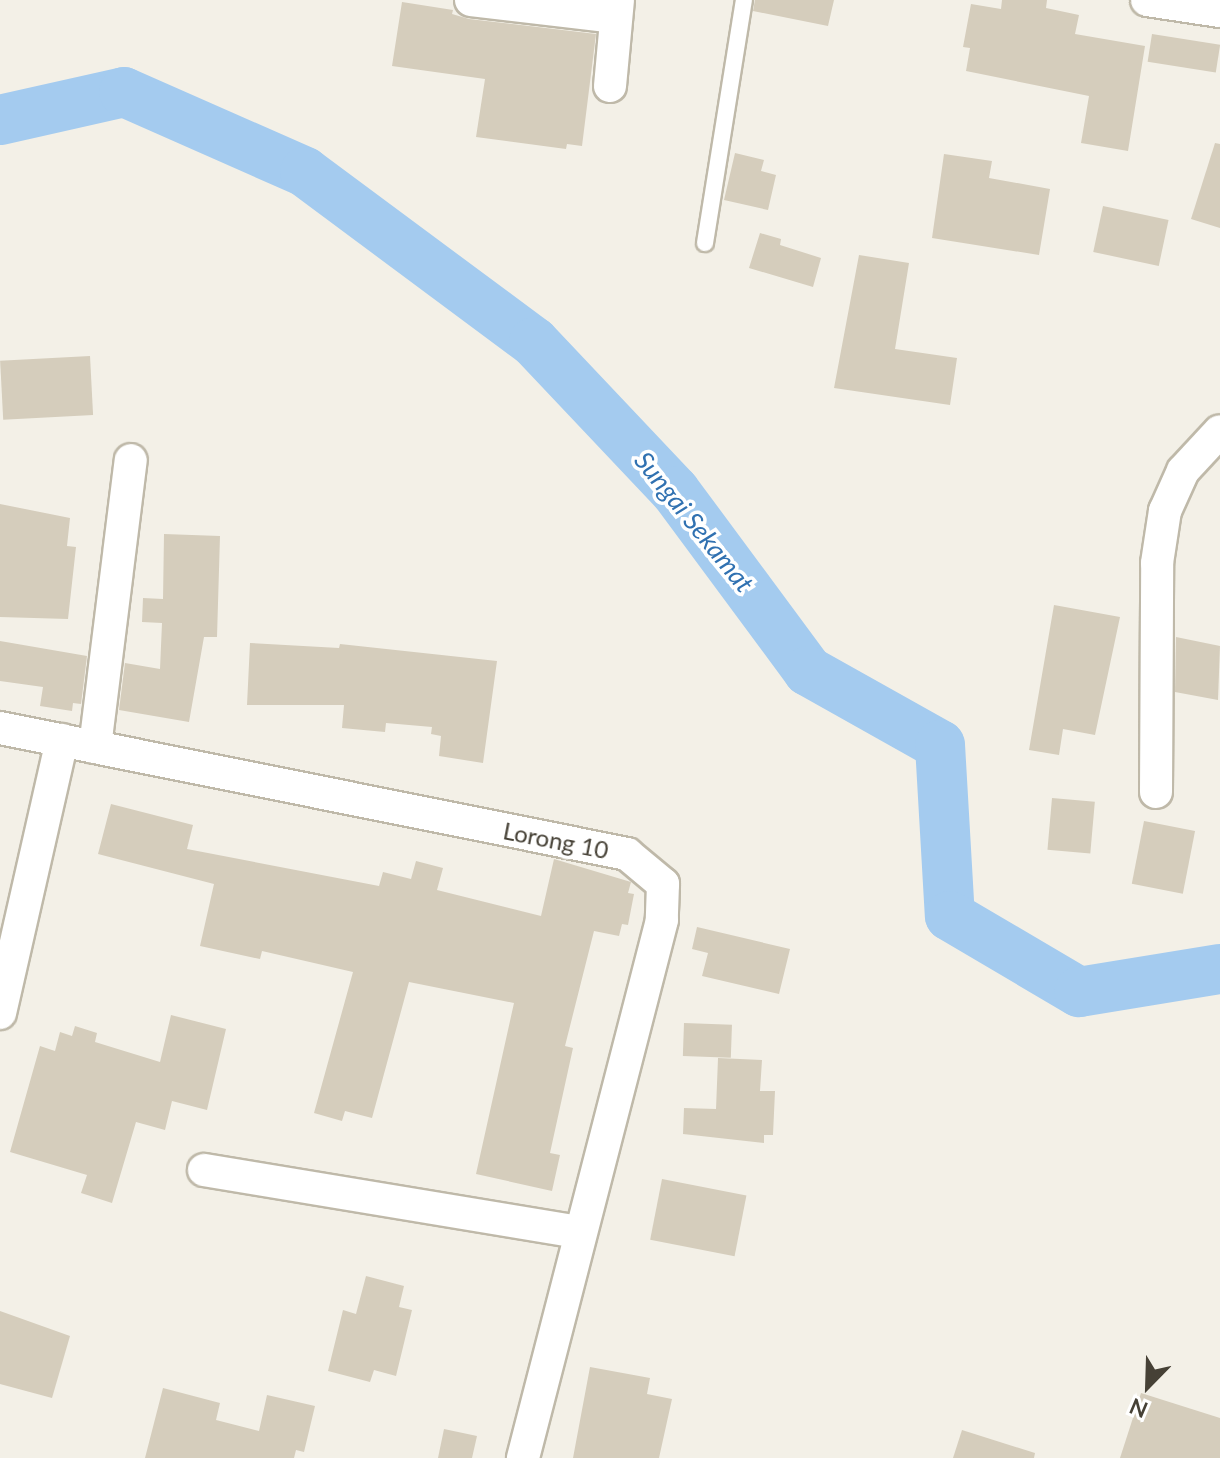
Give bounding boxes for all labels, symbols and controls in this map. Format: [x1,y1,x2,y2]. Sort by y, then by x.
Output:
water label: Sungai Sekamat [628,446,760,598]
street label: Lorong 10 [501,816,611,864]
north arrow [1108,1346,1188,1426]
text: N [1125,1393,1152,1424]

